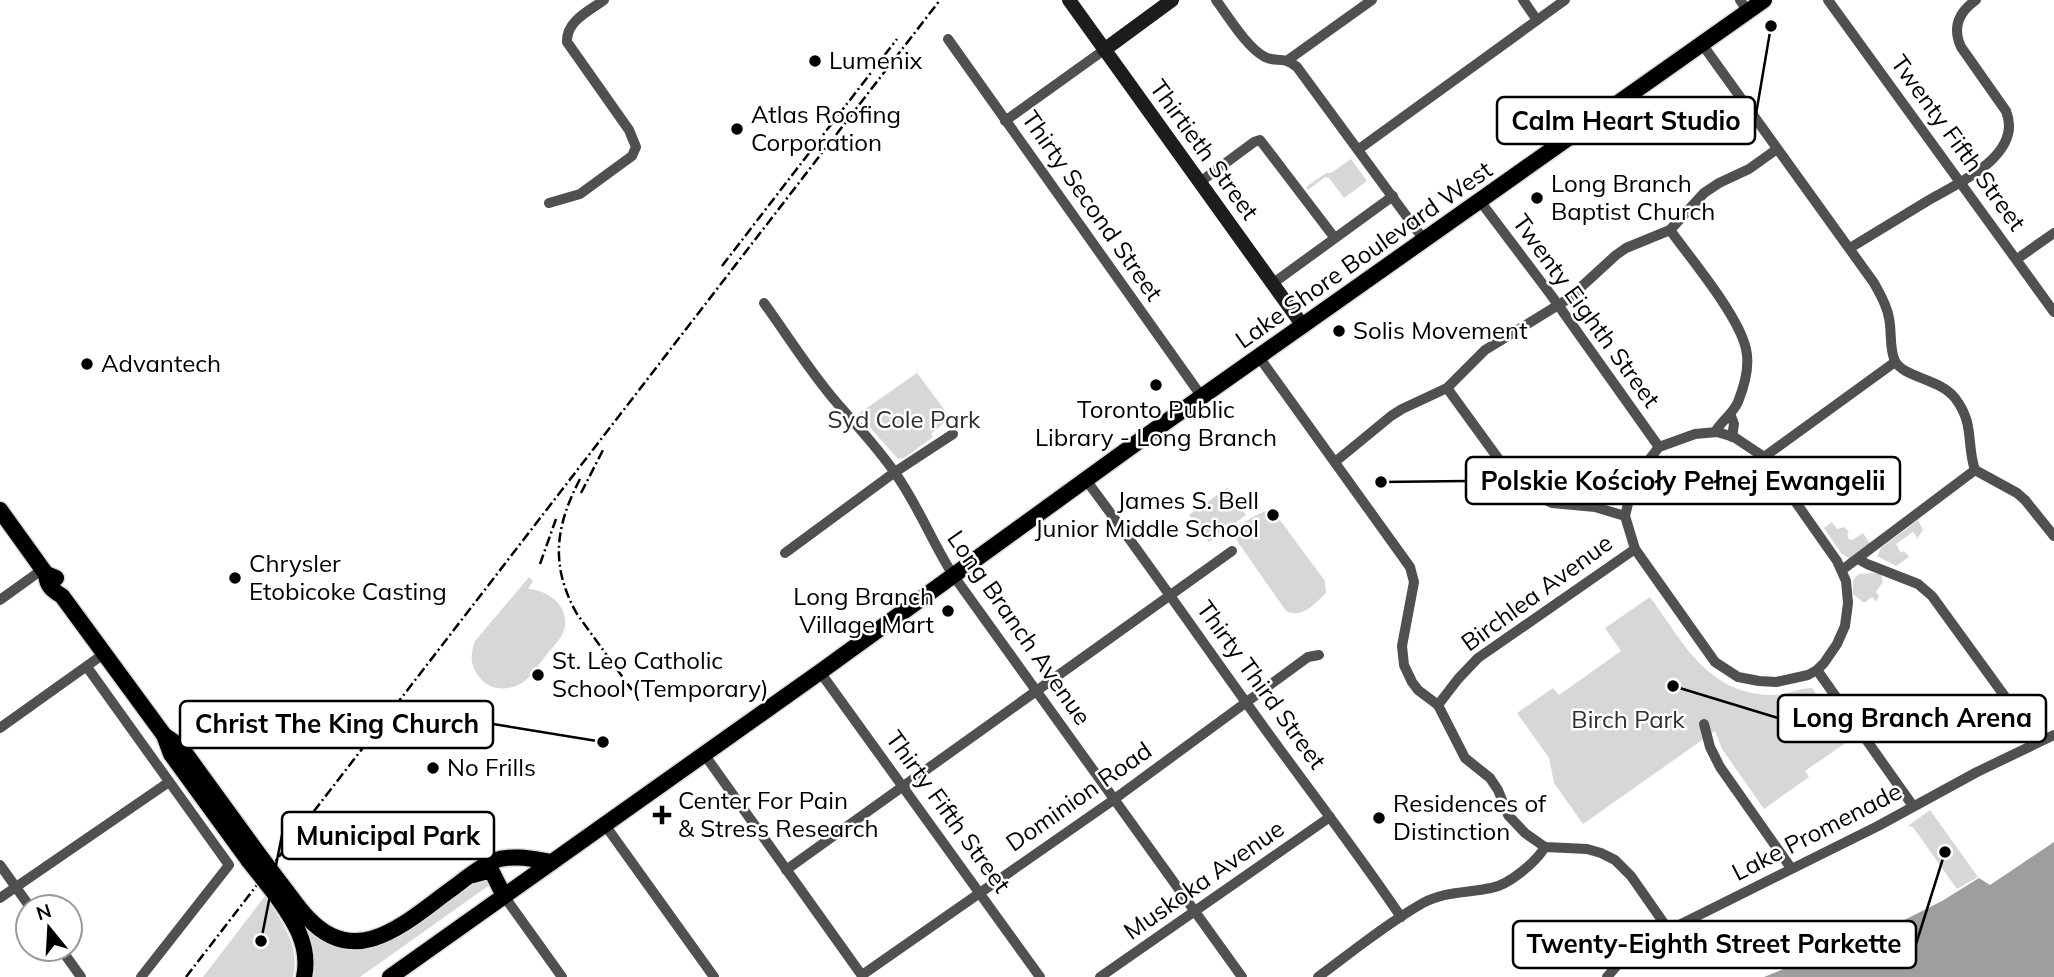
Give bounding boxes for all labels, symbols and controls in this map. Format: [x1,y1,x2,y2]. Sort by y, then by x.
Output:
place label: Lumenix [829,45,923,75]
street label: Twenty Fifth Street [1885,49,2033,236]
marker: Lumenix [807,53,823,69]
street label: Thirtieth Street [1144,73,1266,225]
callout: Calm Heart Studio [1497,97,1755,144]
place label: Atlas Roofing Corporation [751,99,901,157]
street label: Thirty Second Street [1016,104,1170,306]
text: Calm Heart Studio [1511,104,1741,137]
marker: Atlas Roofing Corporation [729,121,745,137]
street label: Lake Shore Boulevard West [1229,154,1498,354]
place label: Long Branch Baptist Church [1551,168,1715,226]
marker: Long Branch Baptist Church [1529,190,1545,206]
street label: Twenty Eighth Street [1507,208,1667,413]
place label: Solis Movement [1353,315,1528,345]
marker: Solis Movement [1331,323,1347,339]
place label: Advantech [101,348,221,378]
marker: Advantech [79,356,95,372]
marker: Toronto Public Library - Long Branch [1148,377,1164,393]
place label: Toronto Public Library - Long Branch [1035,394,1277,452]
park label: Syd Cole Park [828,404,981,434]
callout: Polskie Kościoły Pełnej Ewangelii [1466,457,1900,504]
text: Polskie Kościoły Pełnej Ewangelii [1480,464,1886,497]
place label: James S. Bell Junior Middle School [1035,485,1259,543]
marker: James S. Bell Junior Middle School [1265,507,1281,523]
street label: Long Branch Avenue [941,524,1098,731]
street label: Birchlea Avenue [1455,527,1618,657]
place label: Chrysler Etobicoke Casting [249,548,447,606]
marker: Chrysler Etobicoke Casting [227,570,243,586]
place label: Long Branch Village Mart [793,581,934,639]
street label: Thirty Third Street [1191,594,1333,775]
marker: Long Branch Village Mart [940,603,956,619]
place label: St. Leo Catholic School (Temporary) [552,645,769,703]
marker: St. Leo Catholic School (Temporary) [530,667,546,683]
callout: Long Branch Arena [1778,695,2046,742]
callout: Christ The King Church [180,701,493,748]
text: Long Branch Arena [1792,701,2032,734]
park label: Birch Park [1571,704,1685,734]
text: Christ The King Church [195,707,479,740]
street label: Thirty Fifth Street [880,725,1018,898]
street label: Dominion Road [1000,735,1157,858]
place label: No Frills [447,752,536,782]
marker: No Frills [425,760,441,776]
street label: Lake Promenade [1727,775,1906,887]
place label: Center For Pain & Stress Research [678,785,879,843]
place label: Residences of Distinction [1393,788,1547,846]
marker: Center For Pain & Stress Research [652,805,672,825]
marker: Residences of Distinction [1371,810,1387,826]
callout: Municipal Park [282,812,494,859]
street label: Muskoka Avenue [1118,813,1289,946]
text: Municipal Park [296,819,481,852]
north arrow [14,893,84,963]
text: N [33,898,54,925]
callout: Twenty-Eighth Street Parkette [1513,921,1916,968]
text: Twenty-Eighth Street Parkette [1526,927,1902,960]

